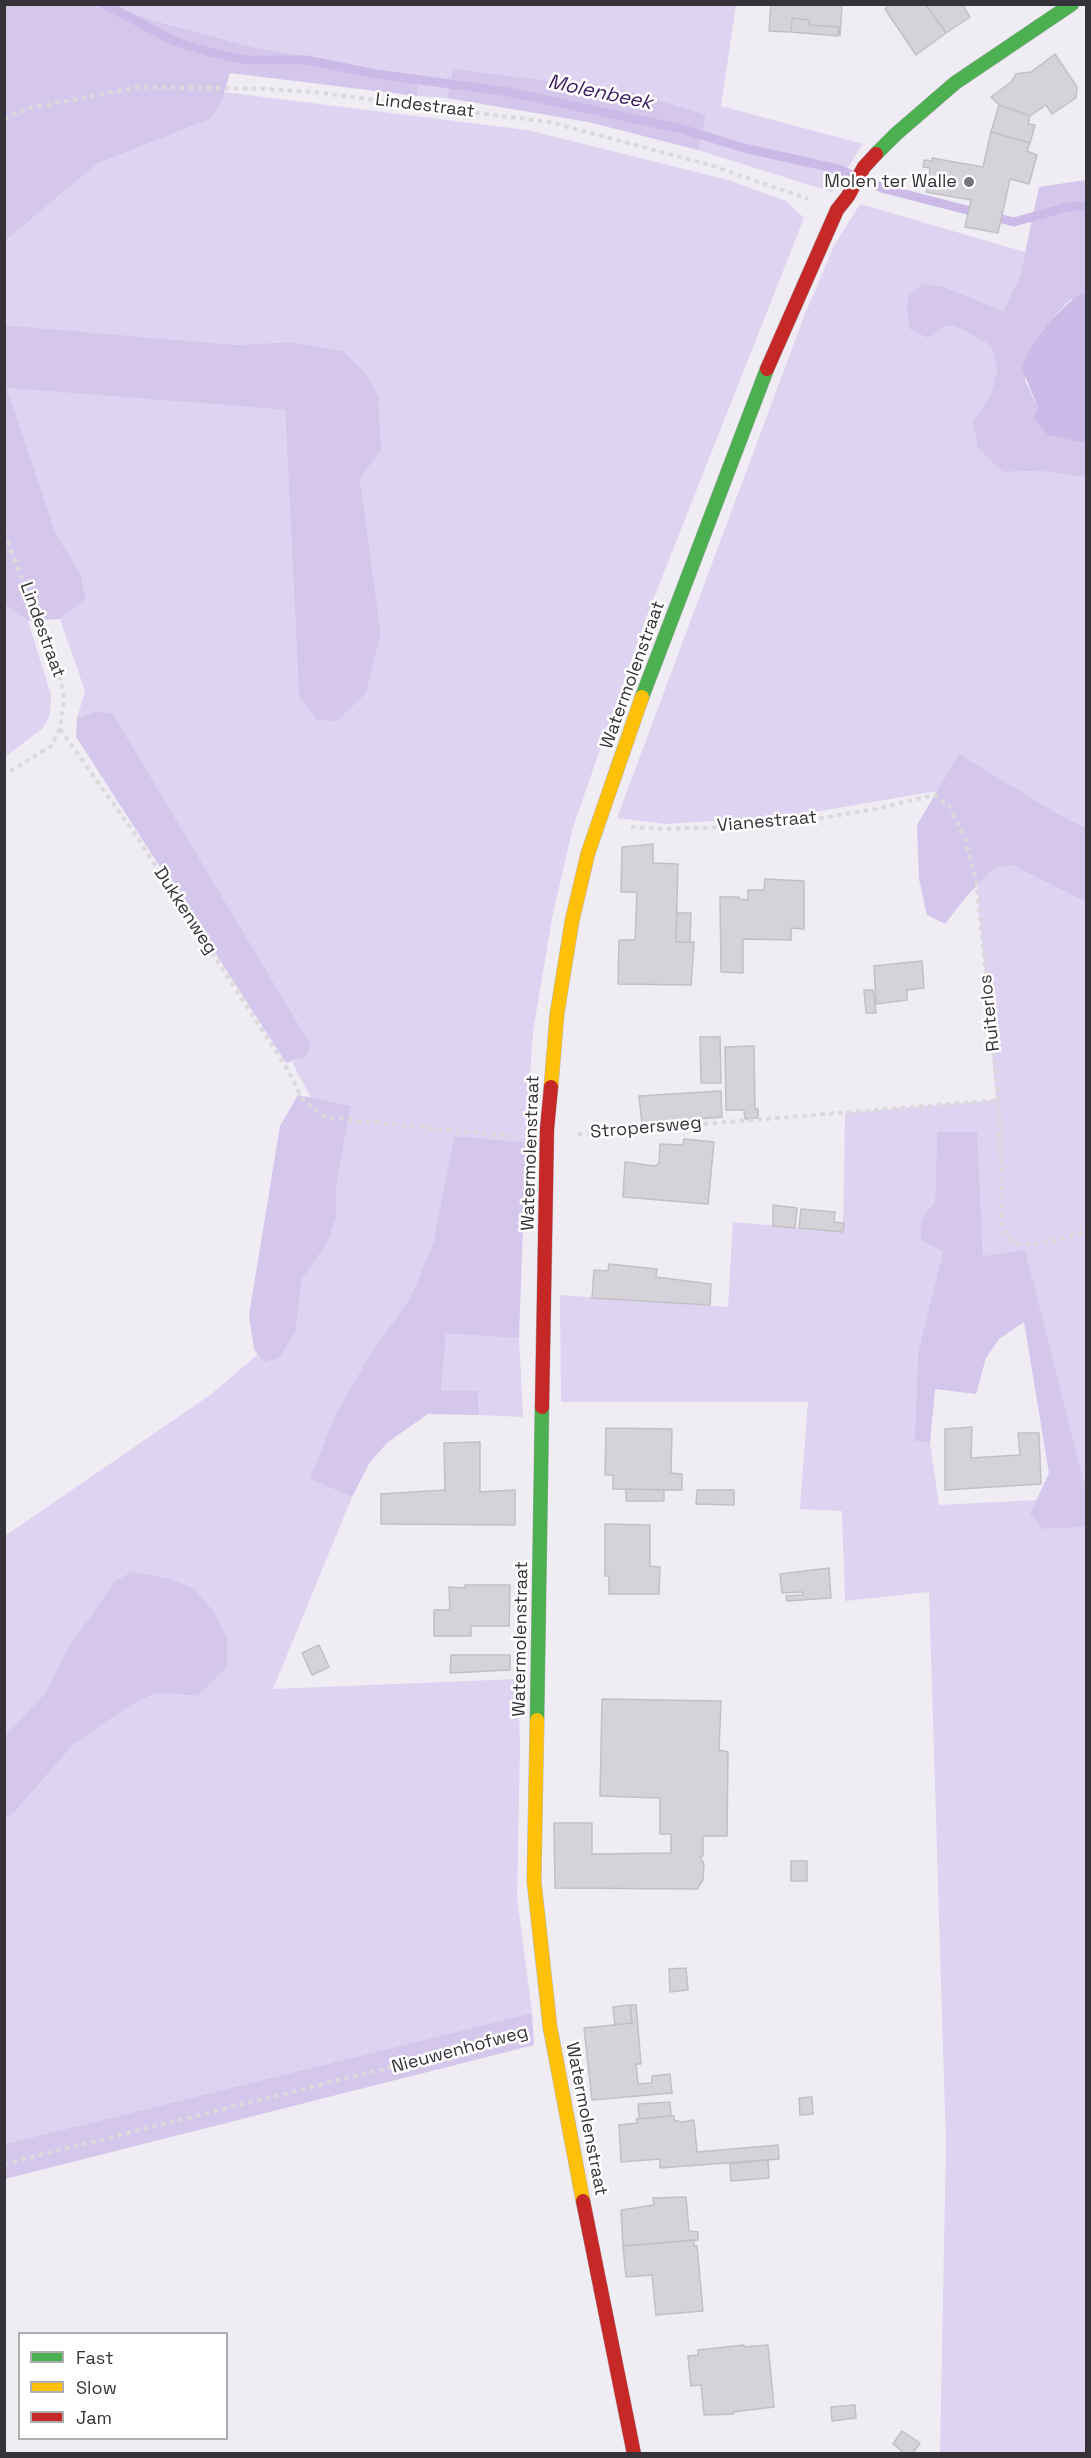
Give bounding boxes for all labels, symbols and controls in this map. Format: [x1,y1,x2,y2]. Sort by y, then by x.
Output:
water label: Molenbeek [546,70,654,116]
street label: Lindestraat [374,89,476,123]
place label: Molen ter Walle [824,171,957,193]
marker: Molen ter Walle [962,175,976,189]
street label: Lindestraat [15,579,69,681]
street label: Watermolenstraat [596,598,670,752]
street label: Vianestraat [716,807,818,837]
street label: Dukkenweg [149,863,221,959]
street label: Ruiterlos [975,973,1005,1053]
street label: Watermolenstraat [517,1075,545,1231]
street label: Stropersweg [589,1112,703,1144]
street label: Watermolenstraat [509,1561,533,1717]
street label: Nieuwenhofweg [390,2021,530,2079]
street label: Watermolenstraat [561,2040,611,2198]
legend [18,2332,228,2440]
text: Fast [76,2346,113,2369]
text: Slow [76,2376,117,2399]
text: Jam [76,2406,112,2429]

